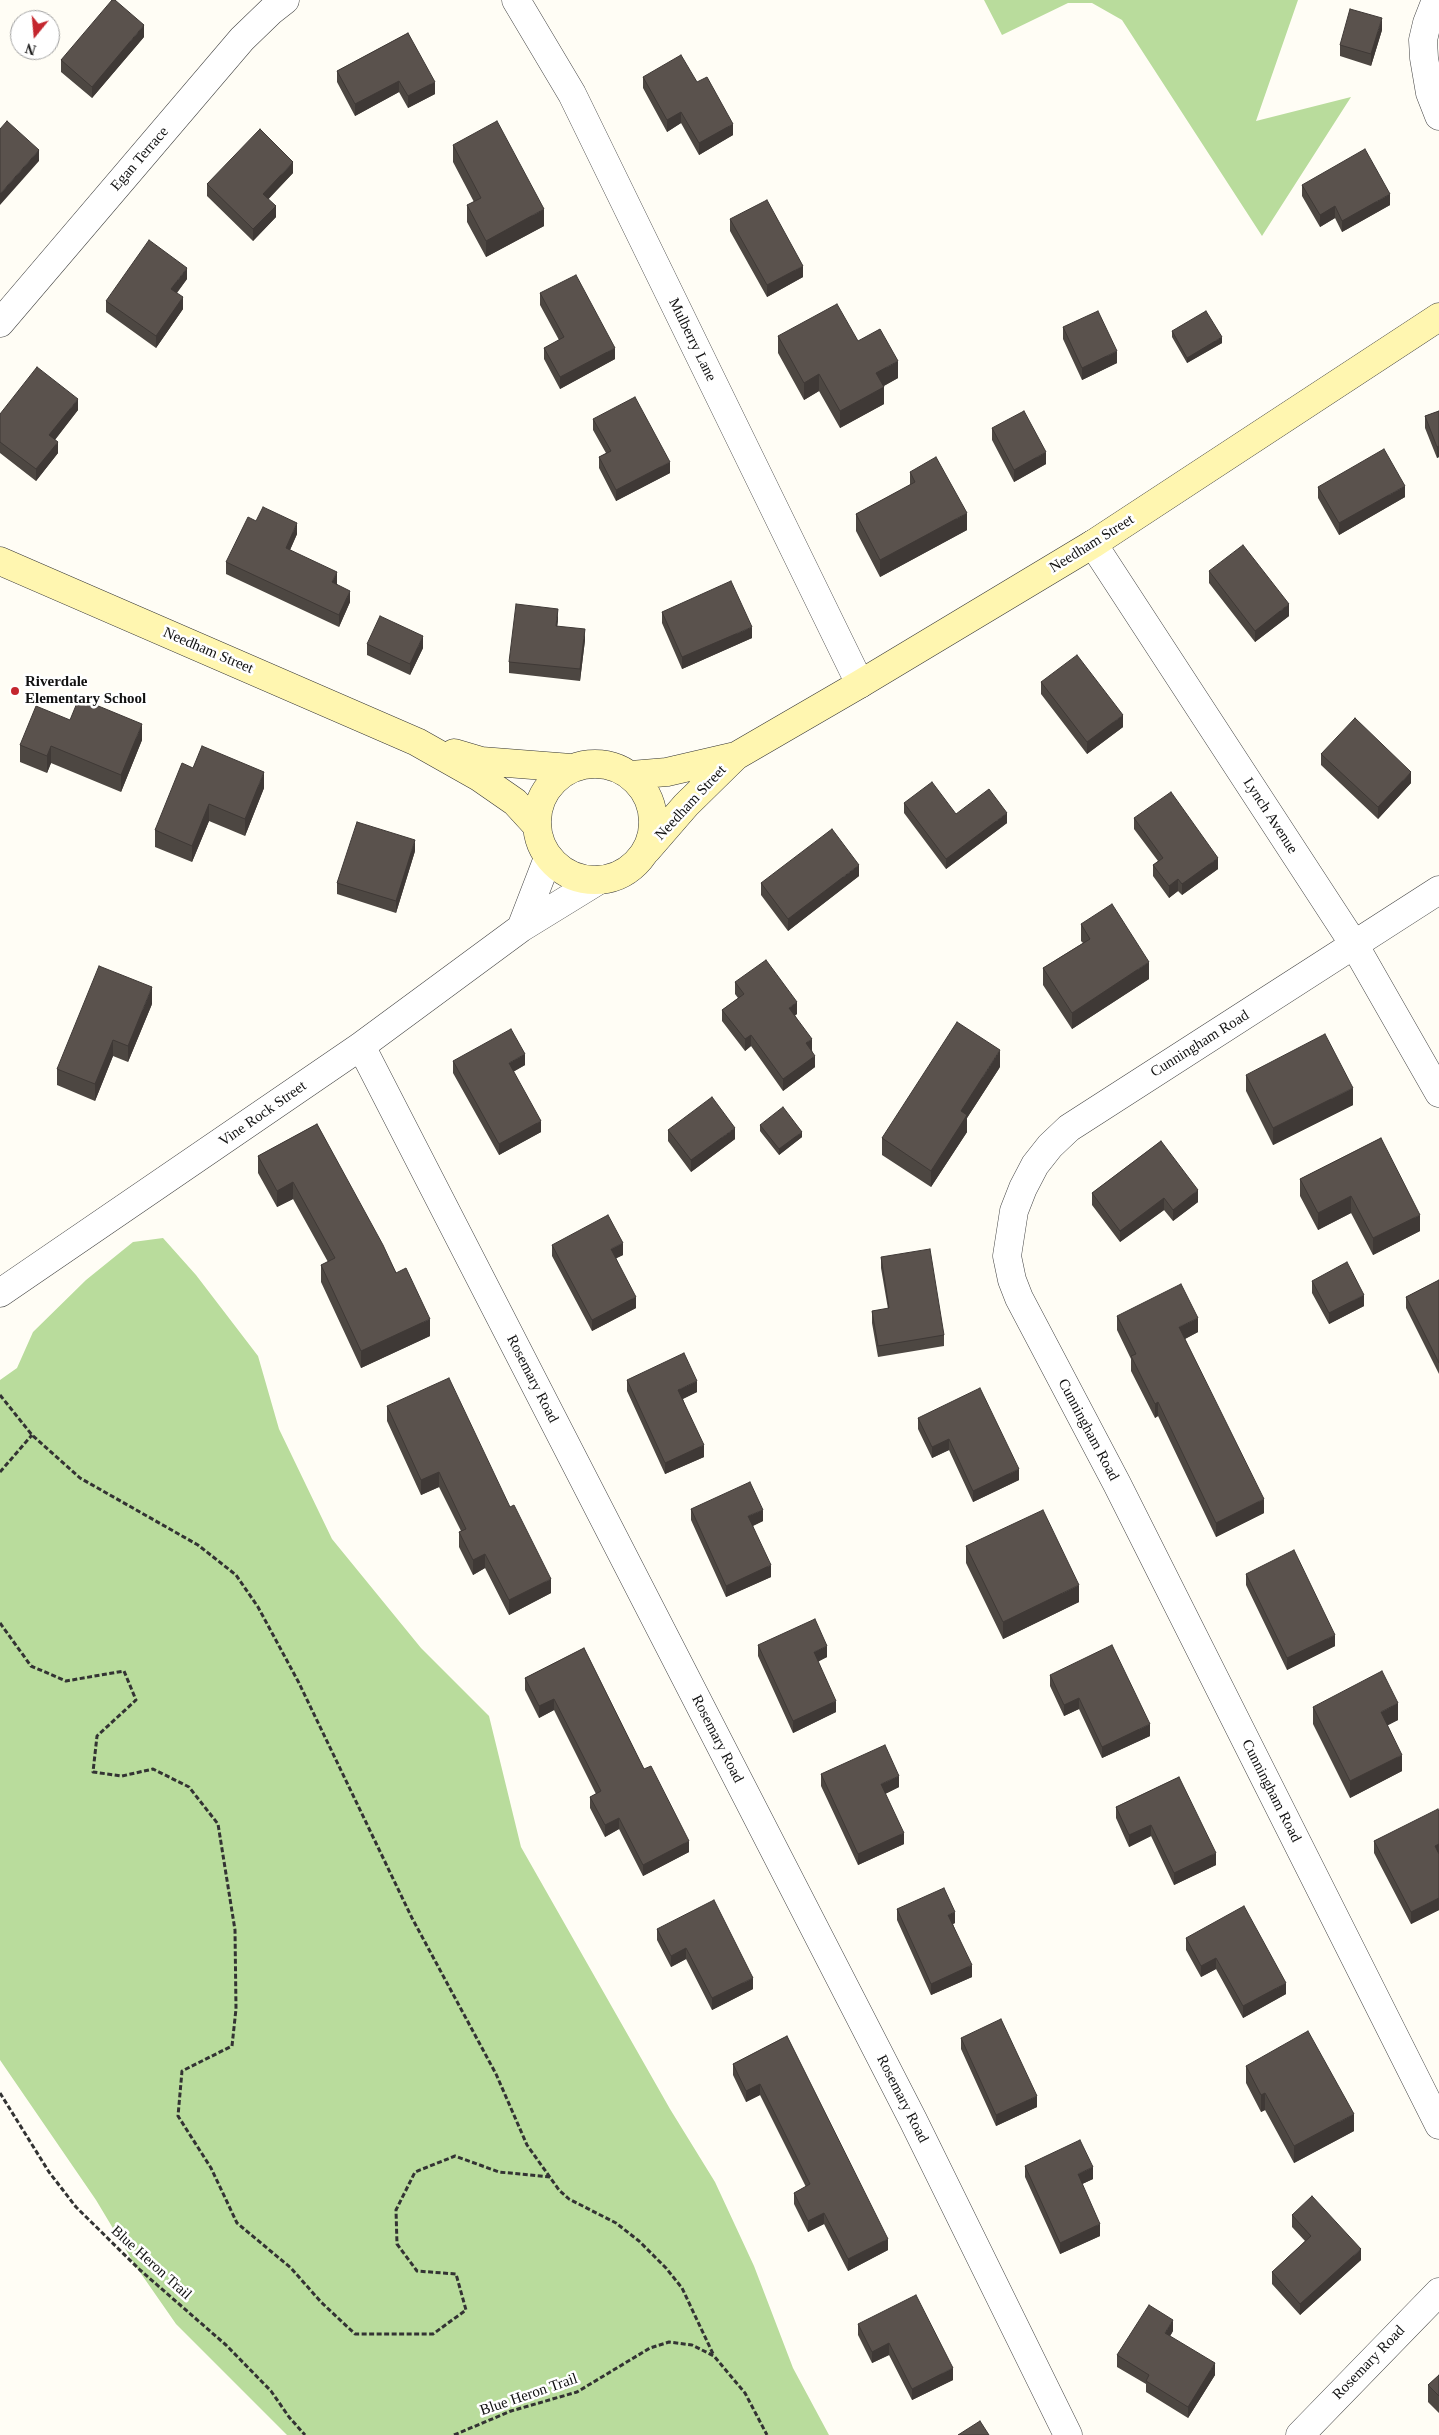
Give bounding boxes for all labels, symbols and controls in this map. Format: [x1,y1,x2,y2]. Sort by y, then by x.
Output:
north arrow [10,10,60,60]
text: N [24,40,38,58]
street label: Egan Terrace [107,123,173,195]
street label: Mulberry Lane [664,295,720,385]
street label: Needham Street [1046,511,1138,577]
street label: Needham Street [160,624,256,678]
place label: Riverdale Elementary School [25,673,146,708]
marker: Riverdale Elementary School [9,685,21,697]
street label: Needham Street [652,762,730,844]
street label: Lynch Avenue [1239,775,1301,857]
street label: Cunningham Road [1147,1006,1253,1082]
street label: Vine Rock Street [216,1077,310,1151]
street label: Rosemary Road [502,1332,562,1426]
street label: Cunningham Road [1054,1376,1122,1484]
street label: Rosemary Road [687,1692,747,1786]
street label: Cunningham Road [1237,1737,1305,1845]
street label: Rosemary Road [872,2052,932,2146]
street label: Blue Heron Trail [107,2222,195,2304]
street label: Rosemary Road [1329,2322,1409,2404]
street label: Blue Heron Trail [478,2370,580,2420]

